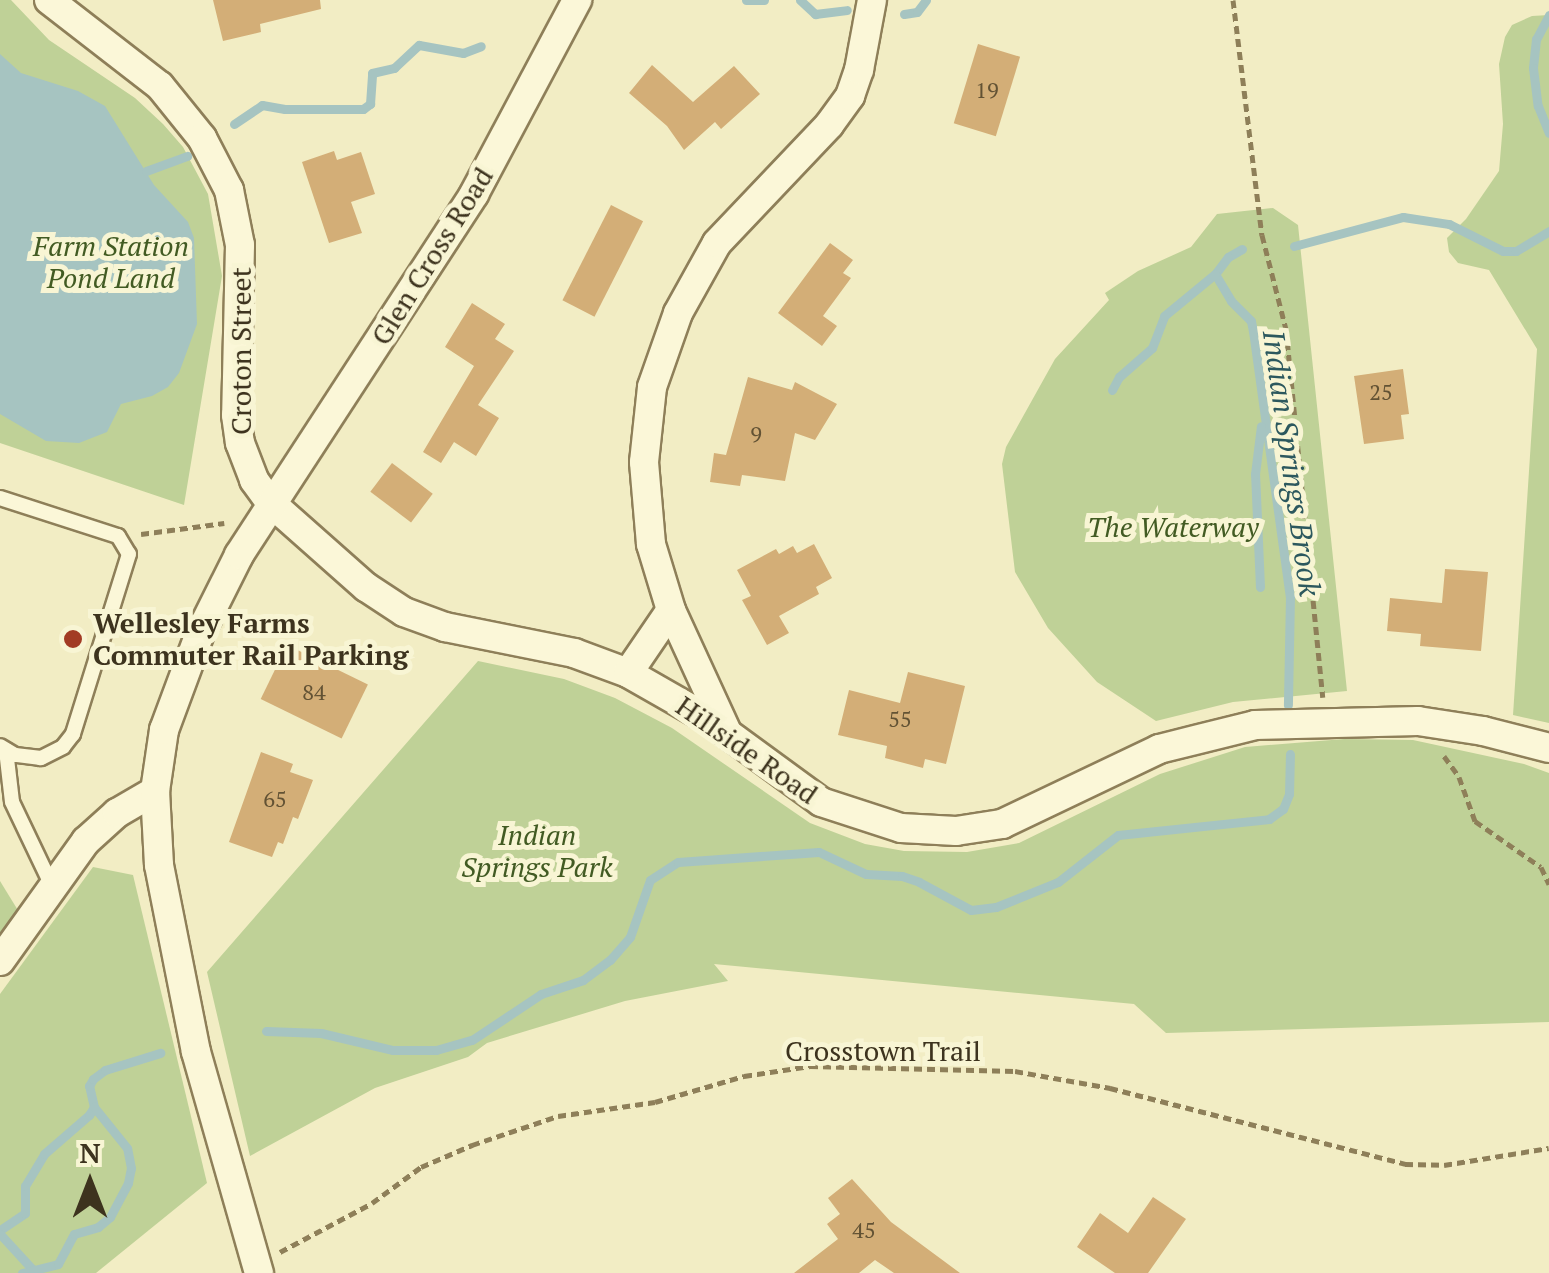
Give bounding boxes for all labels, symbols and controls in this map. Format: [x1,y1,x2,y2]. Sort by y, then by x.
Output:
house number: 19 [975,77,999,103]
street label: Glen Cross Road [364,161,500,351]
park label: Farm Station Pond Land [33,229,189,295]
street label: Croton Street [224,267,258,435]
water label: Indian Springs Brook [1255,327,1329,599]
house number: 25 [1369,379,1393,405]
house number: 9 [750,421,762,447]
park label: The Waterway [1087,510,1259,544]
place label: Wellesley Farms Commuter Rail Parking [93,606,408,672]
marker: Wellesley Farms Commuter Rail Parking [62,628,84,650]
house number: 84 [302,679,326,705]
street label: Hillside Road [670,689,824,811]
house number: 55 [888,706,912,732]
house number: 65 [263,786,287,812]
park label: Indian Springs Park [461,818,613,884]
street label: Crosstown Trail [785,1034,981,1068]
north arrow [40,1133,140,1233]
text: N [79,1134,101,1171]
house number: 45 [852,1217,876,1243]

